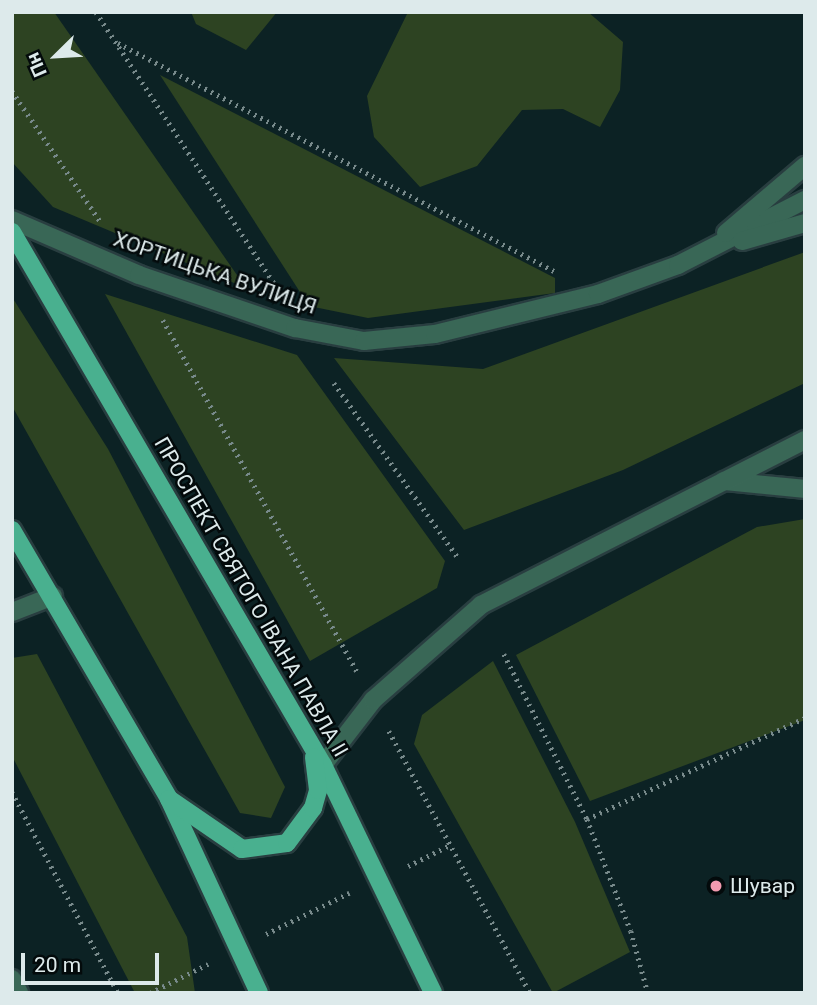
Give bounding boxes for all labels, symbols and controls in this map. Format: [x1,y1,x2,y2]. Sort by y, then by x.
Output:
north arrow [21,21,91,91]
text: Пн [21,49,52,80]
street label: ХОРТИЦЬКА ВУЛИЦЯ [110,226,320,320]
street label: ПРОСПЕКТ СВЯТОГО ІВАНА ПАВЛА II [149,432,353,762]
place label: Шувар [730,873,795,899]
marker: Шувар [708,878,724,894]
scale bar [24,939,163,983]
text: 20 m [34,953,81,977]

